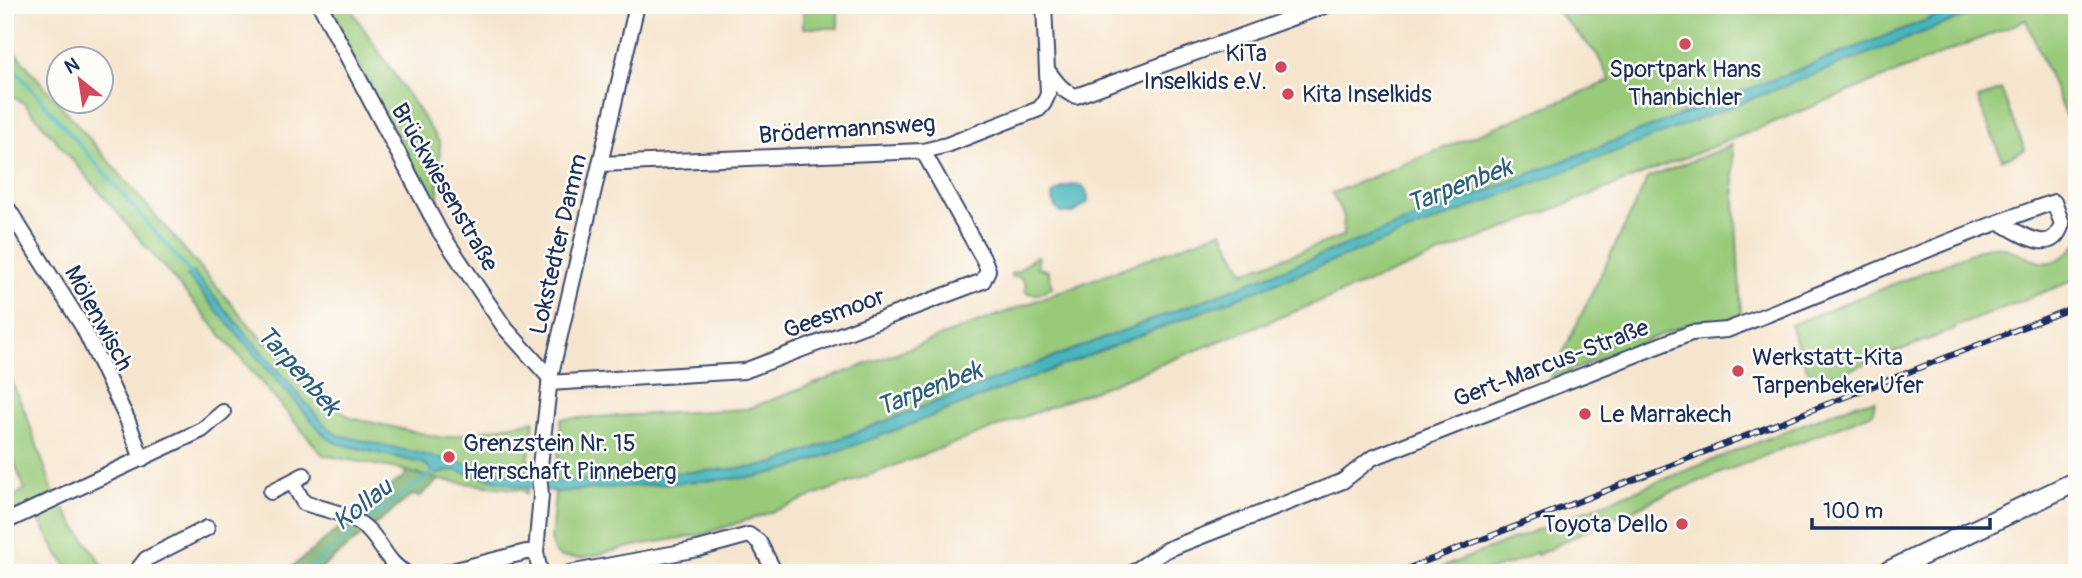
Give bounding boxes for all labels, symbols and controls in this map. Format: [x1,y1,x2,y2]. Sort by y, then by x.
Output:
marker: Sportpark Hans Thanbichler [1677,36,1693,52]
place label: KiTa Inselkids e.V. [1144,39,1267,96]
north arrow [46,46,116,116]
text: N [60,52,84,80]
place label: Sportpark Hans Thanbichler [1609,55,1761,112]
marker: KiTa Inselkids e.V. [1273,59,1289,75]
place label: Kita Inselkids [1302,80,1432,109]
marker: Kita Inselkids [1280,86,1296,102]
street label: Brückwiesenstraße [385,98,505,277]
street label: Brödermannsweg [758,109,936,150]
street label: Lokstedter Damm [524,151,593,337]
water label: Tarpenbek [1402,151,1518,221]
street label: Mölenwisch [58,261,139,376]
street label: Geesmoor [779,282,889,345]
street label: Gert-Marcus-Straße [1449,313,1653,414]
water label: Tarpenbek [250,319,348,424]
place label: Werkstatt-Kita Tarpenbeker Ufer [1752,343,1924,400]
water label: Tarpenbek [872,354,988,424]
marker: Werkstatt-Kita Tarpenbeker Ufer [1730,363,1746,379]
place label: Le Marrakech [1599,400,1732,429]
marker: Le Marrakech [1577,406,1593,422]
place label: Grenzstein Nr. 15 Herrschaft Pinneberg [463,429,677,486]
marker: Grenzstein Nr. 15 Herrschaft Pinneberg [441,449,457,465]
water label: Kollau [326,470,400,538]
scale bar [1812,487,1991,531]
text: 100 m [1823,498,1883,525]
place label: Toyota Dello [1543,510,1668,539]
marker: Toyota Dello [1674,516,1690,532]

